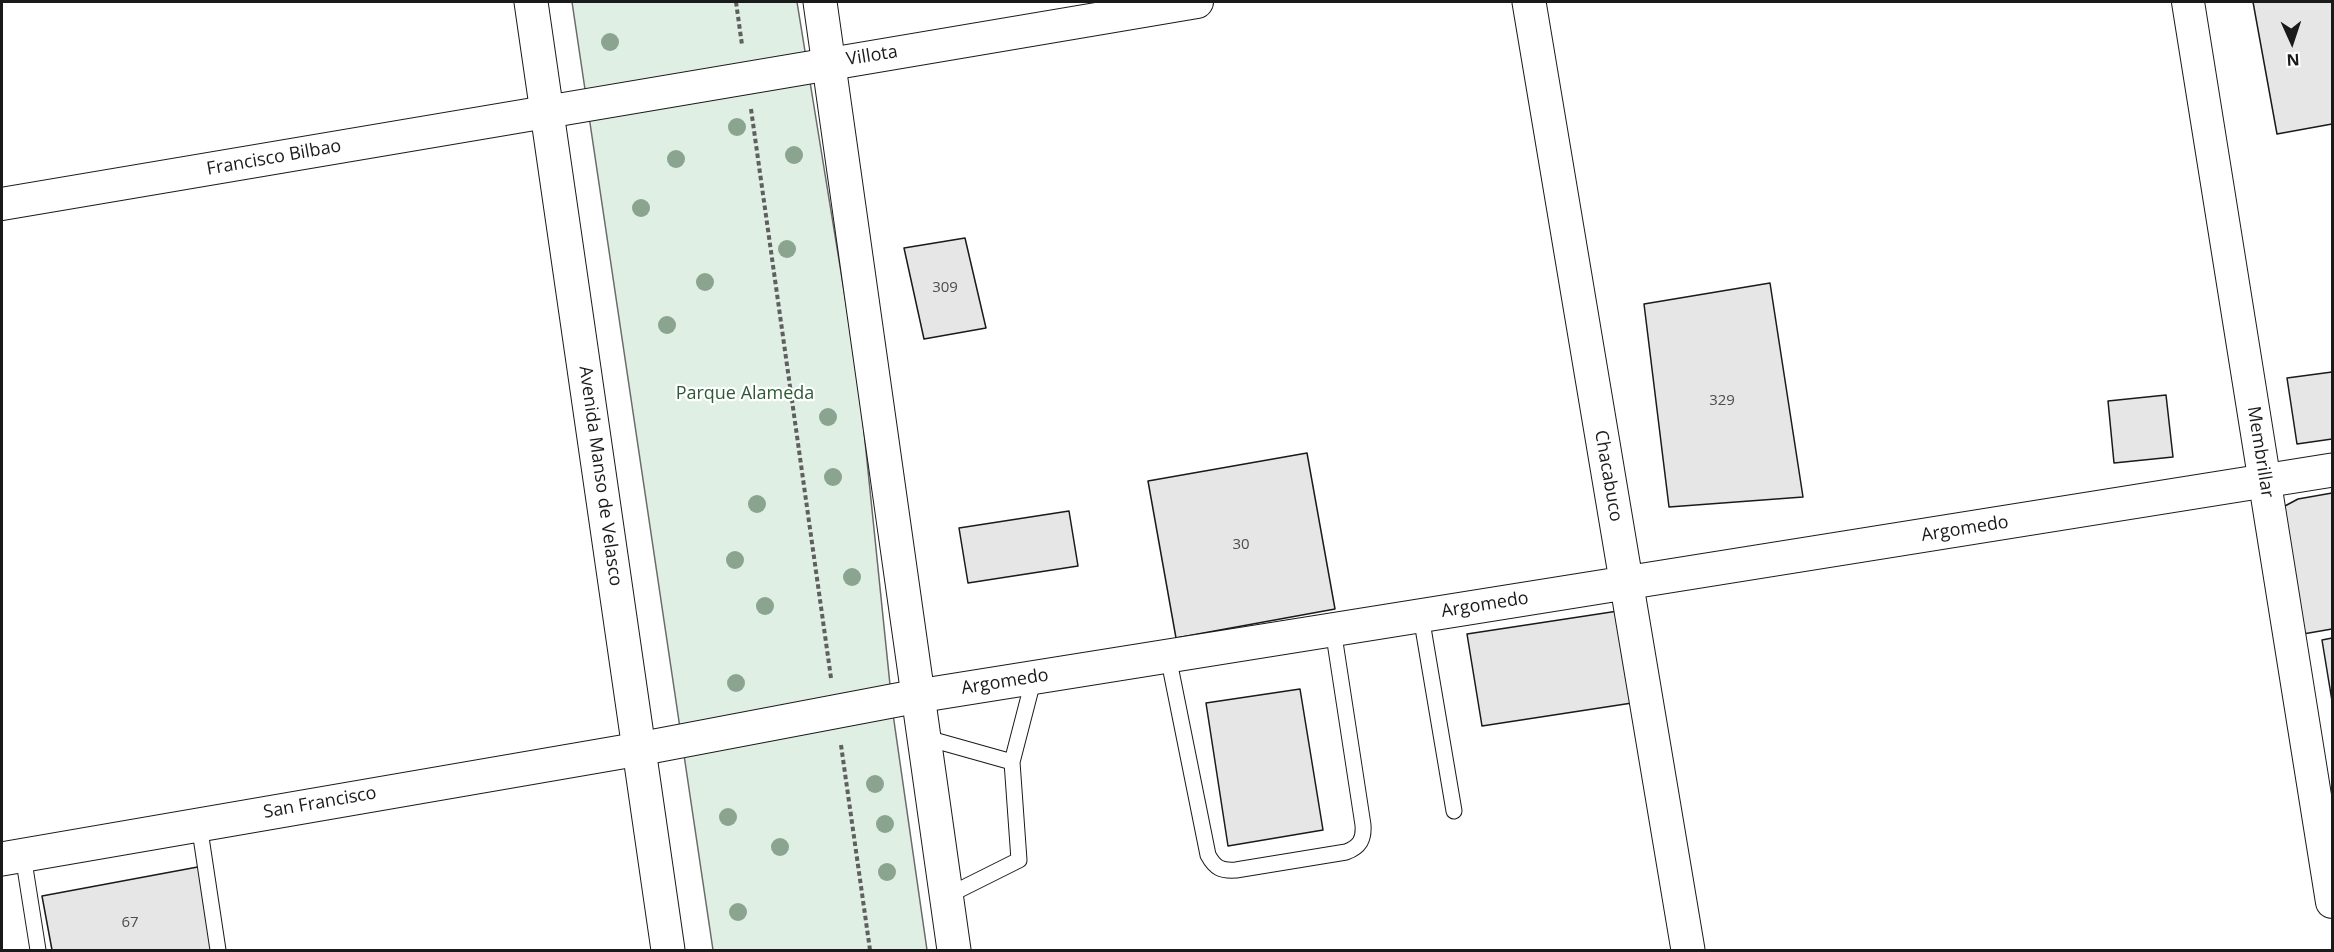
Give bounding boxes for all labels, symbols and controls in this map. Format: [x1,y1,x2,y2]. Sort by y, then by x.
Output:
north arrow [2262,12,2322,72]
street label: Villota [845,41,899,71]
text: N [2286,49,2300,71]
street label: Francisco Bilbao [205,136,343,180]
house number: 309 [932,279,958,297]
street label: Avenida Manso de Velasco [574,364,626,588]
park label: Parque Alameda [676,383,814,405]
house number: 329 [1709,392,1735,410]
street label: Membrillar [2242,405,2278,499]
street label: Chacabuco [1589,429,1627,523]
street label: Argomedo [1920,511,2010,547]
house number: 30 [1232,536,1250,554]
street label: Argomedo [1440,587,1530,623]
street label: Argomedo [960,664,1050,700]
street label: San Francisco [262,782,378,824]
house number: 67 [121,914,139,932]

